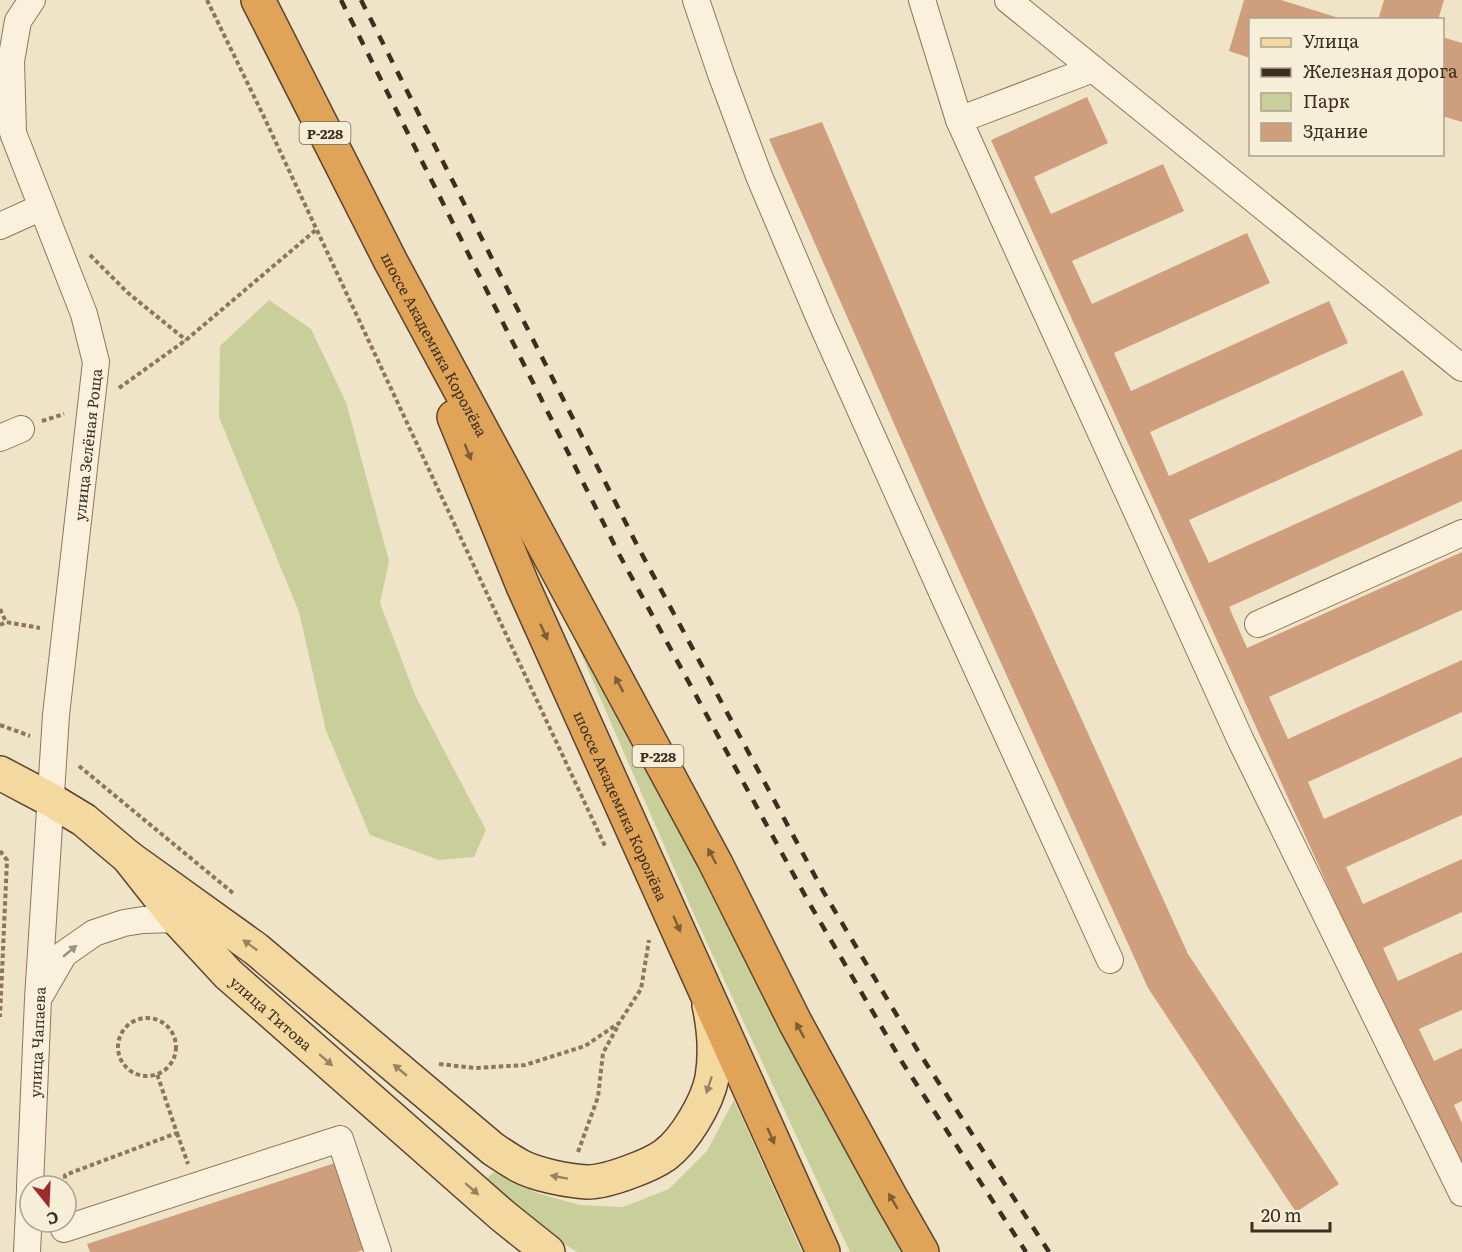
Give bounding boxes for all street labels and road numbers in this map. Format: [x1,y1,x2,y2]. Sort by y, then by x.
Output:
road number: Р-228 [300,122,350,144]
street label: шоссе Академика Королёва [376,248,495,441]
street label: улица Зелёная Роща [67,366,107,522]
street label: шоссе Академика Королёва [569,706,675,905]
road number: Р-228 [632,745,684,767]
street label: улица Титова [225,970,319,1056]
street label: улица Чапаева [22,985,50,1098]

